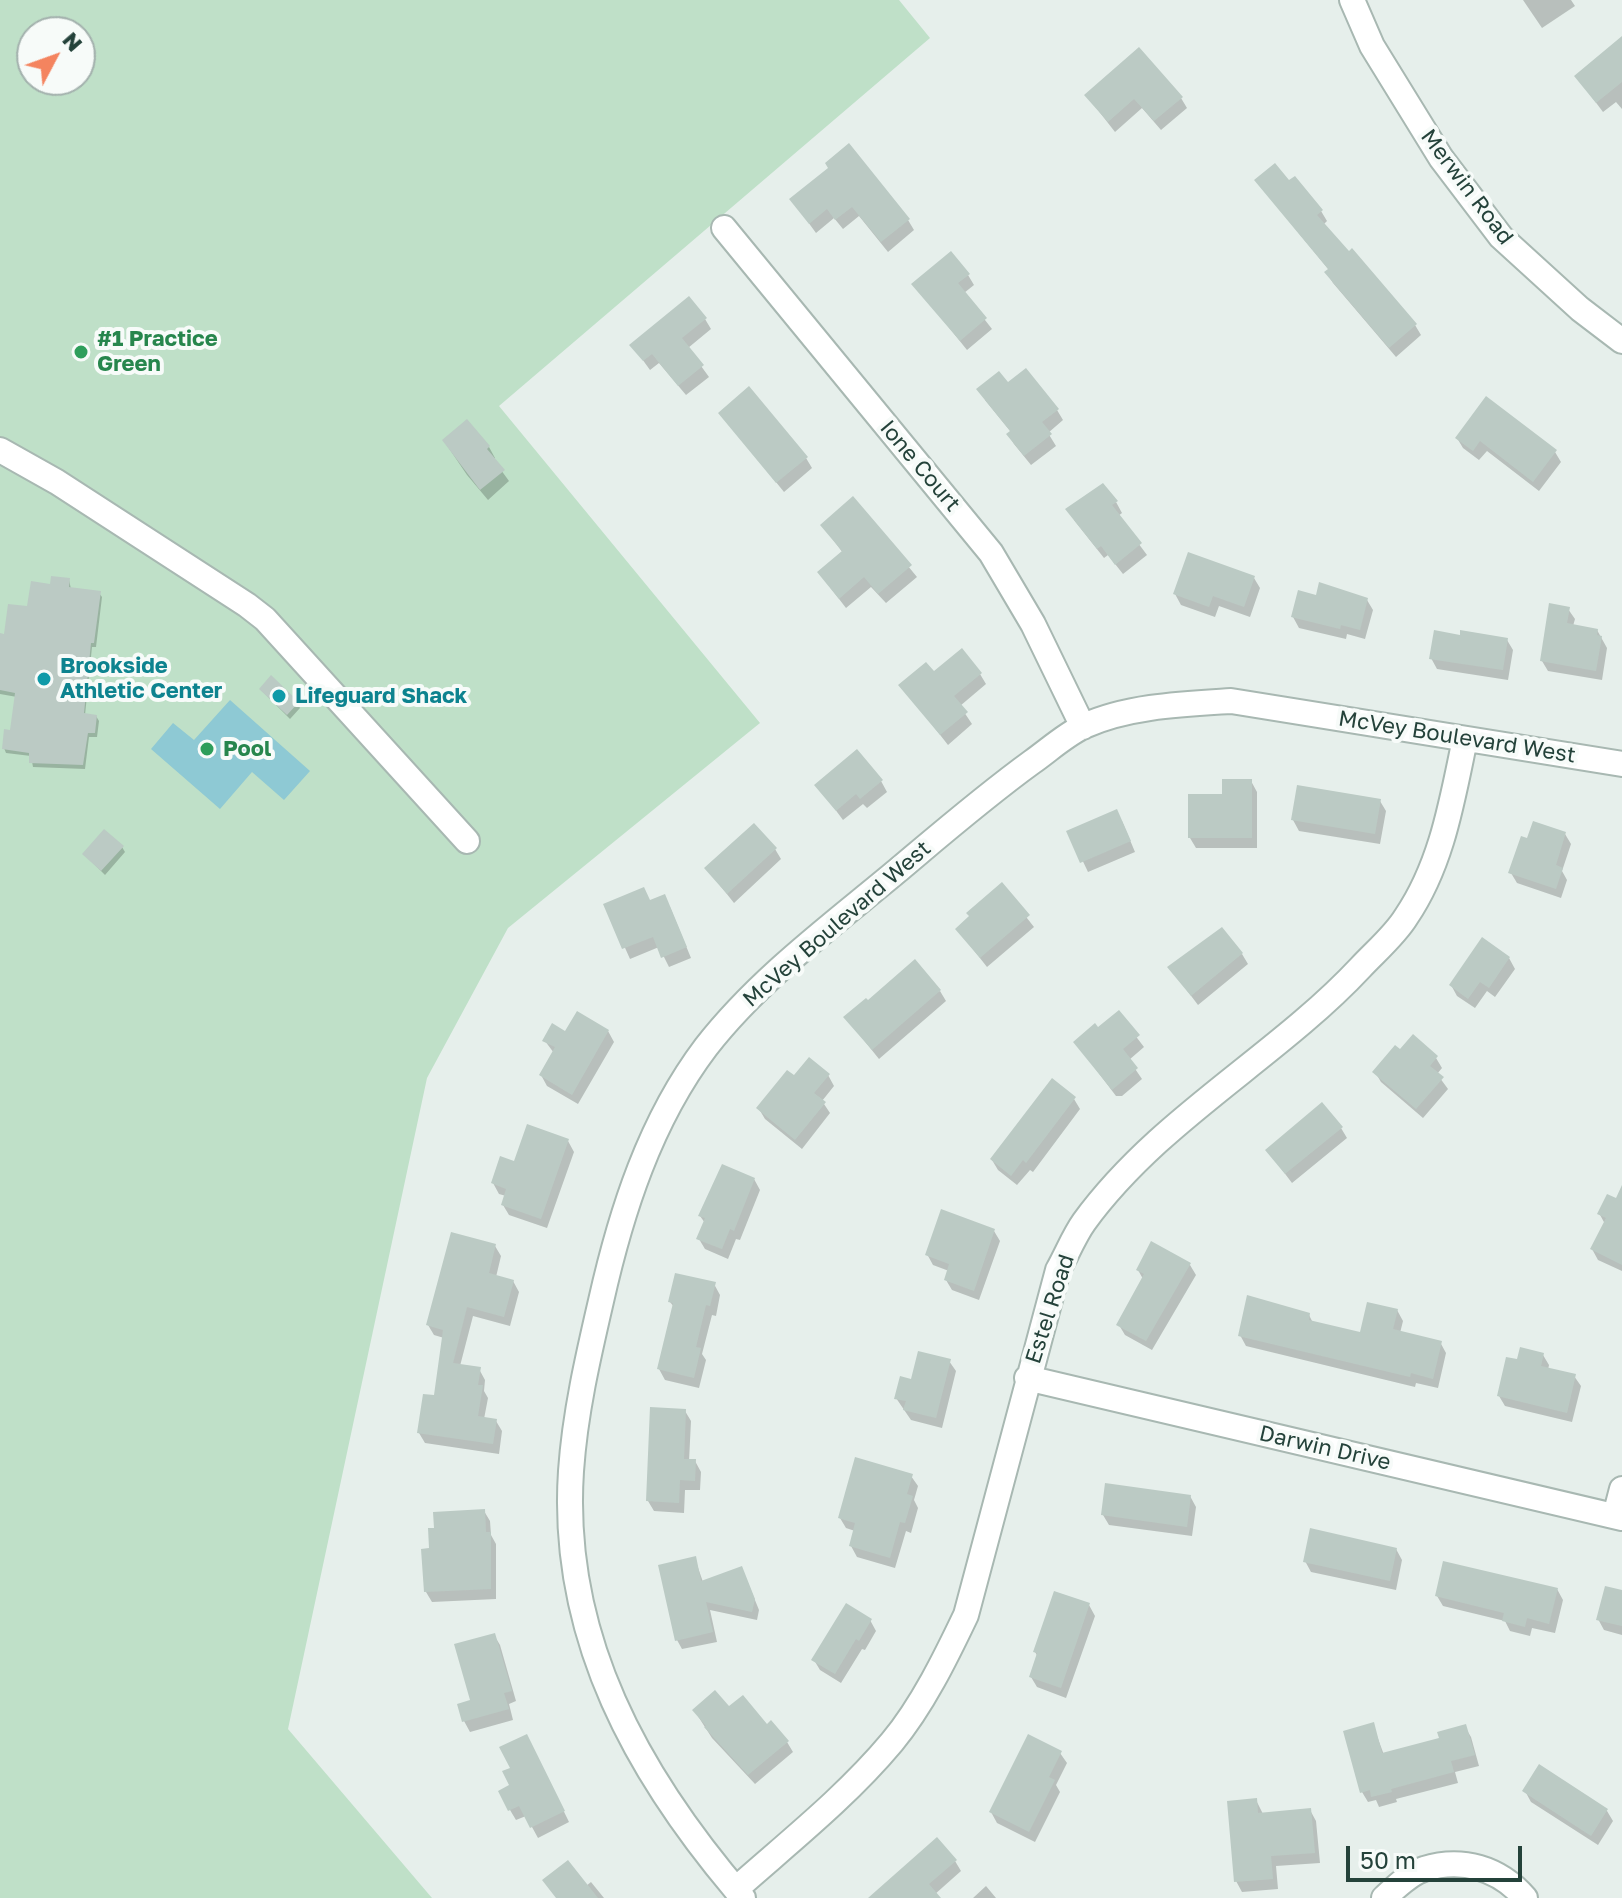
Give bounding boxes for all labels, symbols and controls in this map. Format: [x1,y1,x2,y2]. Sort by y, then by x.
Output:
north arrow [16,16,96,96]
text: N [57,26,89,56]
street label: Merwin Road [1415,124,1519,250]
place label: #1 Practice Green [97,326,218,378]
marker: #1 Practice Green [72,343,90,361]
street label: Ione Court [874,415,966,517]
place label: Brookside Athletic Center [60,653,222,704]
marker: Brookside Athletic Center [35,670,53,688]
place label: Lifeguard Shack [295,683,467,709]
marker: Lifeguard Shack [270,687,288,705]
street label: McVey Boulevard West [1337,705,1577,769]
place label: Pool [223,736,271,762]
marker: Pool [198,740,216,758]
street label: McVey Boulevard West [738,835,936,1013]
street label: Estel Road [1020,1251,1080,1367]
street label: Darwin Drive [1257,1420,1393,1476]
scale bar [1350,1830,1526,1880]
text: 50 m [1360,1845,1416,1874]

